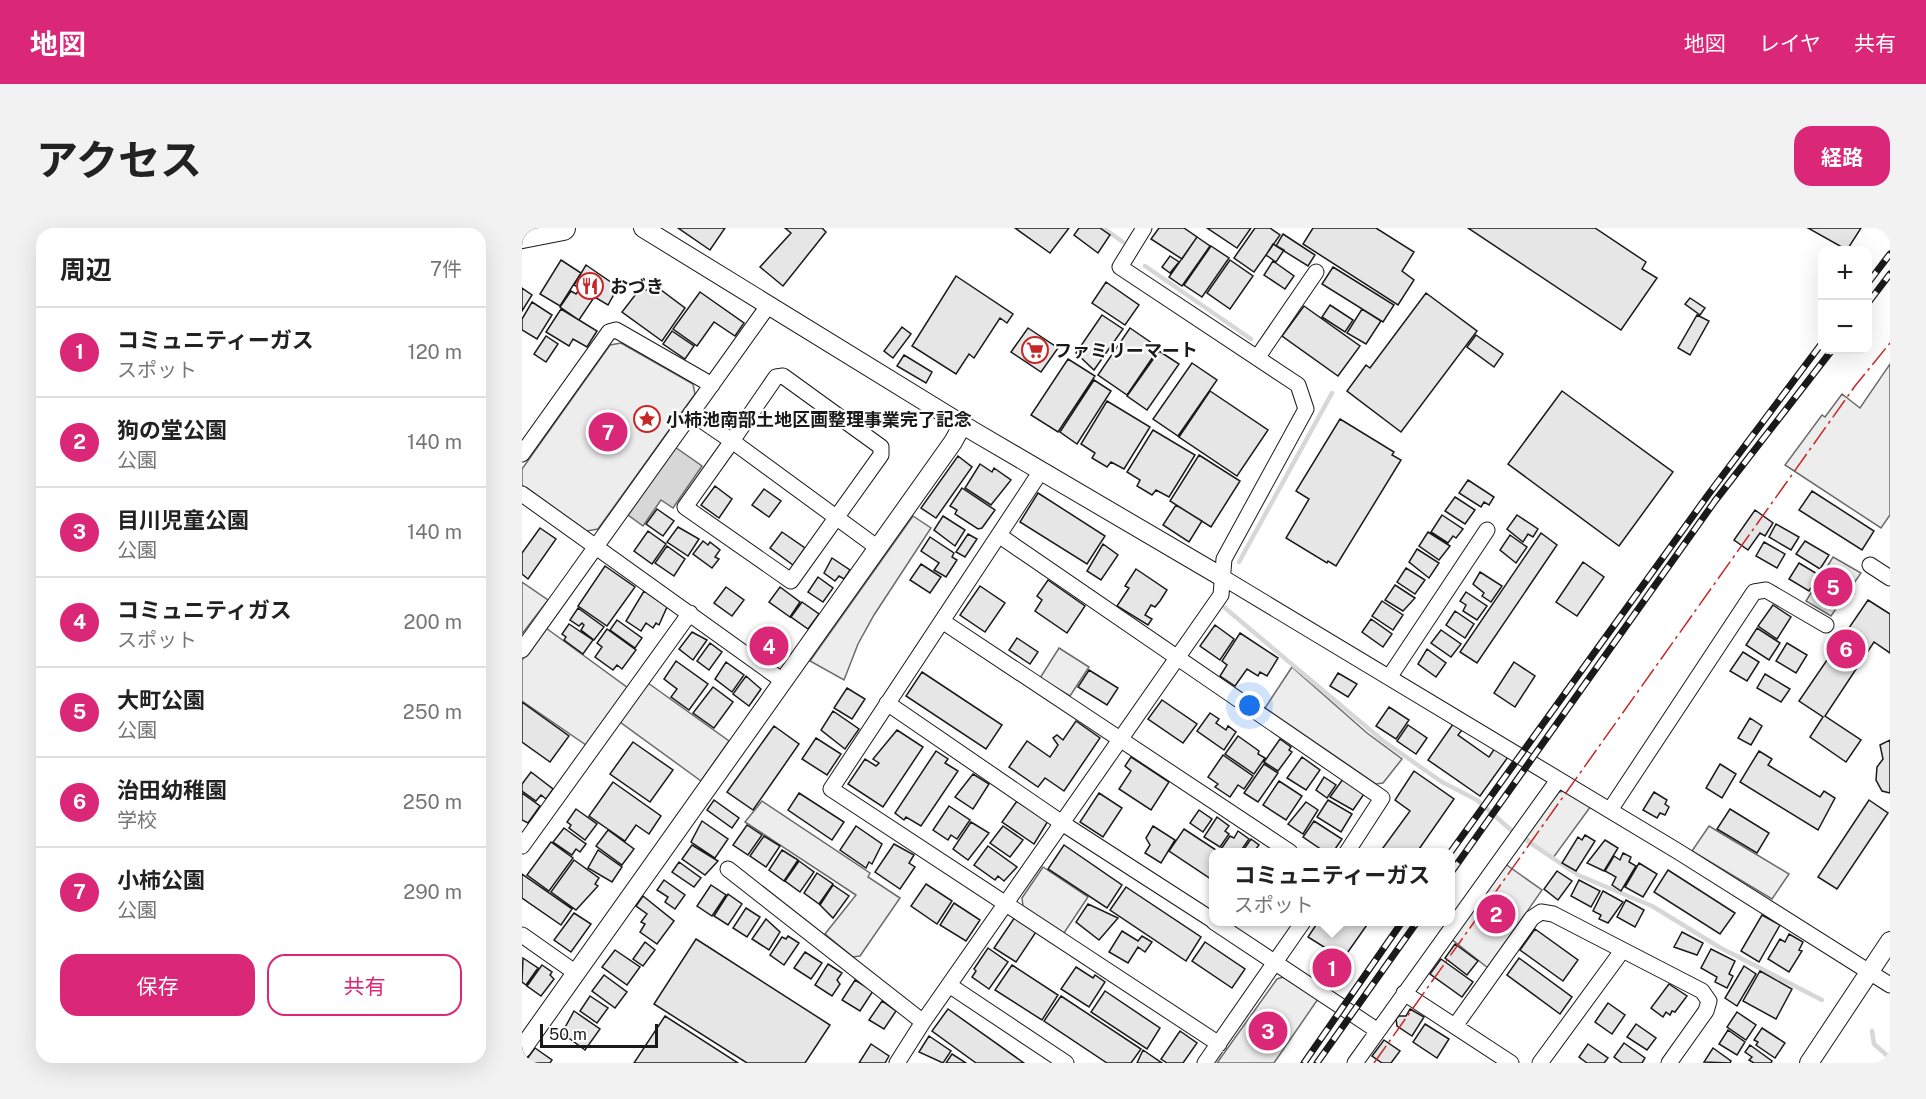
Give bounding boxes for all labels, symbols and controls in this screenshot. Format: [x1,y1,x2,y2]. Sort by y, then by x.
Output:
text: 地図 [30,27,86,60]
text: 地図 [1684,31,1726,56]
text: レイヤ [1759,31,1821,56]
text: 共有 [1854,31,1896,56]
button: 経路 [1794,126,1890,186]
text: アクセス [36,135,202,184]
map controls [1818,246,1872,354]
button: + [1818,246,1872,300]
text: 周辺 [60,254,112,285]
text: 7件 [430,257,462,281]
restaurant icon: おづき [575,271,605,301]
place label: おづき [610,276,664,297]
button: − [1818,300,1872,354]
text: コミュニティーガス [117,327,314,353]
supermarket icon: ファミリーマート [1020,335,1050,365]
text: 1 [75,340,84,364]
text: 120 m [408,340,462,364]
place label: ファミリーマート [1054,340,1198,361]
text: スポット [117,358,197,382]
place icon: 小柿池南部土地区画整理事業完了記念 [632,404,662,434]
place label: 小柿池南部土地区画整理事業完了記念 [666,409,972,430]
pin: 7 [588,410,628,454]
text: 狗の堂公園 [117,417,227,443]
text: 2 [73,430,86,454]
text: 140 m [407,430,462,454]
text: 公園 [117,448,157,472]
text: 目川児童公園 [117,507,249,533]
text: 3 [73,520,86,544]
text: 140 m [407,520,462,544]
text: 公園 [117,538,157,562]
pin: 5 [1814,564,1852,610]
text: コミュニティガス [117,597,292,623]
text: 4 [73,610,86,634]
text: 200 m [404,610,462,634]
pin: 4 [750,624,788,668]
pin: 6 [1826,626,1866,672]
text: スポット [117,628,197,652]
text: 大町公園 [117,687,205,713]
your location [1235,691,1264,720]
text: 5 [73,700,86,724]
text: 250 m [403,700,462,724]
text: 公園 [117,718,157,742]
text: 治田幼稚園 [117,777,227,803]
text: 6 [73,790,86,814]
text: 250 m [403,790,462,814]
text: 学校 [117,808,157,832]
popup [1209,848,1455,926]
text: コミュニティーガス [1234,862,1430,888]
text: 小柿公園 [117,867,205,893]
text: 7 [73,880,86,904]
text: 290 m [403,880,462,904]
pin: 2 [1476,892,1516,936]
text: スポット [1234,893,1314,917]
text: 公園 [117,898,157,922]
pin: 1 [1312,946,1352,990]
button: 保存 [60,954,255,1016]
button: 共有 [267,954,462,1016]
pin: 3 [1248,1008,1288,1054]
scale bar [540,1021,658,1048]
text: 50 m [549,1025,587,1044]

